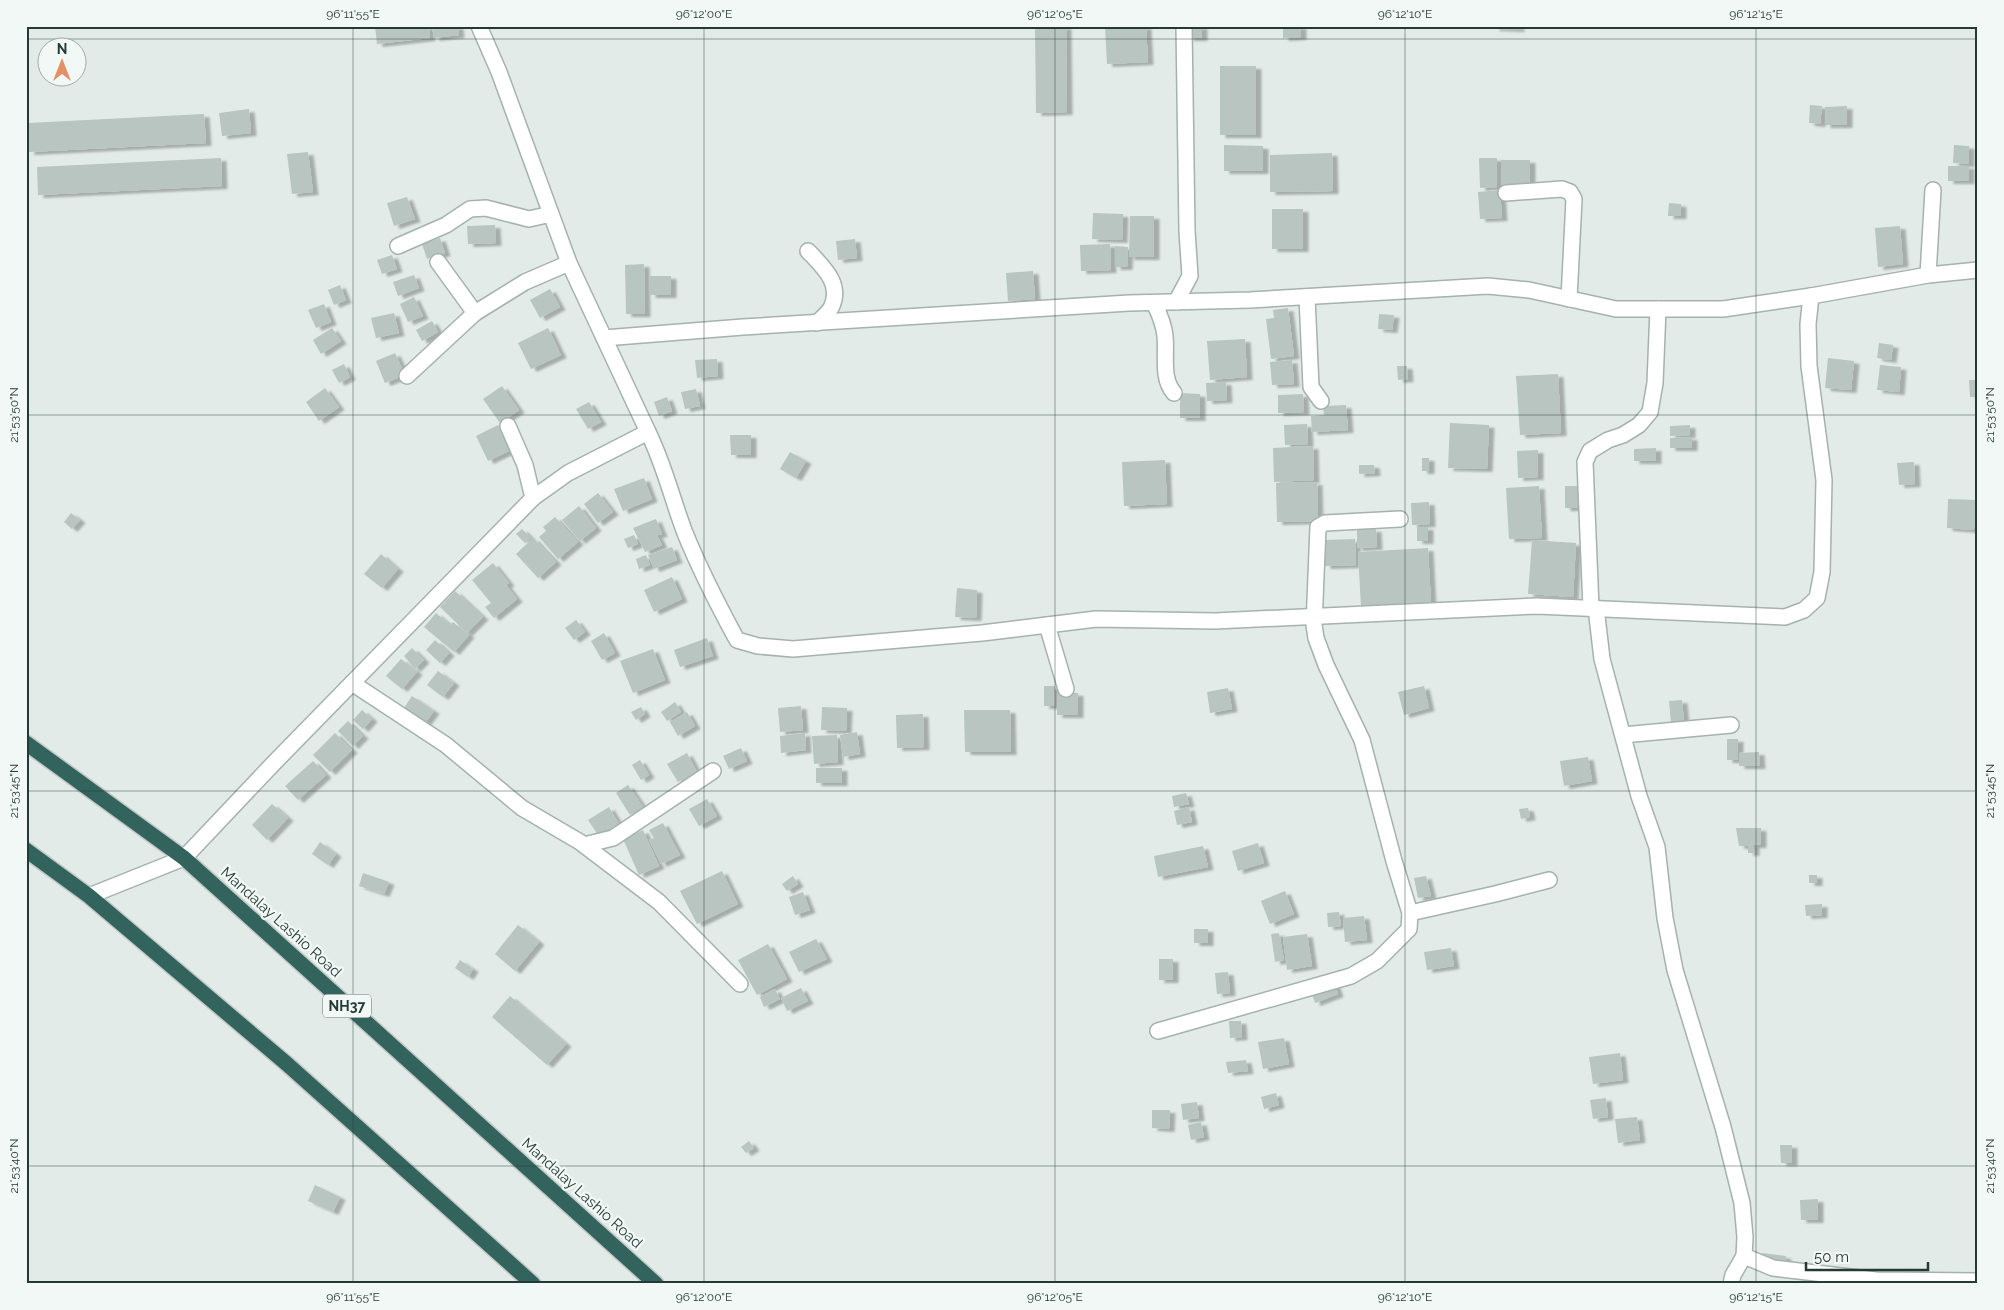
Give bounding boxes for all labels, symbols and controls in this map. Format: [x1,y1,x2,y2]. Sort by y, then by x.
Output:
text: 96°11'55"E [326,7,380,21]
text: 96°12'00"E [676,7,732,21]
text: 96°12'05"E [1027,7,1083,21]
text: 96°12'10"E [1378,7,1432,21]
text: 96°12'15"E [1729,7,1783,21]
north arrow [38,38,88,88]
text: N [57,41,67,57]
text: 21°53'50"N [7,387,21,443]
text: 21°53'50"N [1983,387,1997,443]
text: 21°53'45"N [7,764,21,818]
text: 21°53'45"N [1983,764,1997,818]
street label: Mandalay Lashio Road [217,863,345,981]
road number: NH37 [323,994,371,1018]
street label: Mandalay Lashio Road [518,1134,646,1252]
text: 21°53'40"N [7,1138,21,1194]
text: 21°53'40"N [1983,1138,1997,1194]
scale bar [1806,1240,1929,1272]
text: 50 m [1814,1248,1849,1266]
text: 96°11'55"E [326,1290,380,1304]
text: 96°12'00"E [676,1290,732,1304]
text: 96°12'05"E [1027,1290,1083,1304]
text: 96°12'10"E [1378,1290,1432,1304]
text: 96°12'15"E [1729,1290,1783,1304]

